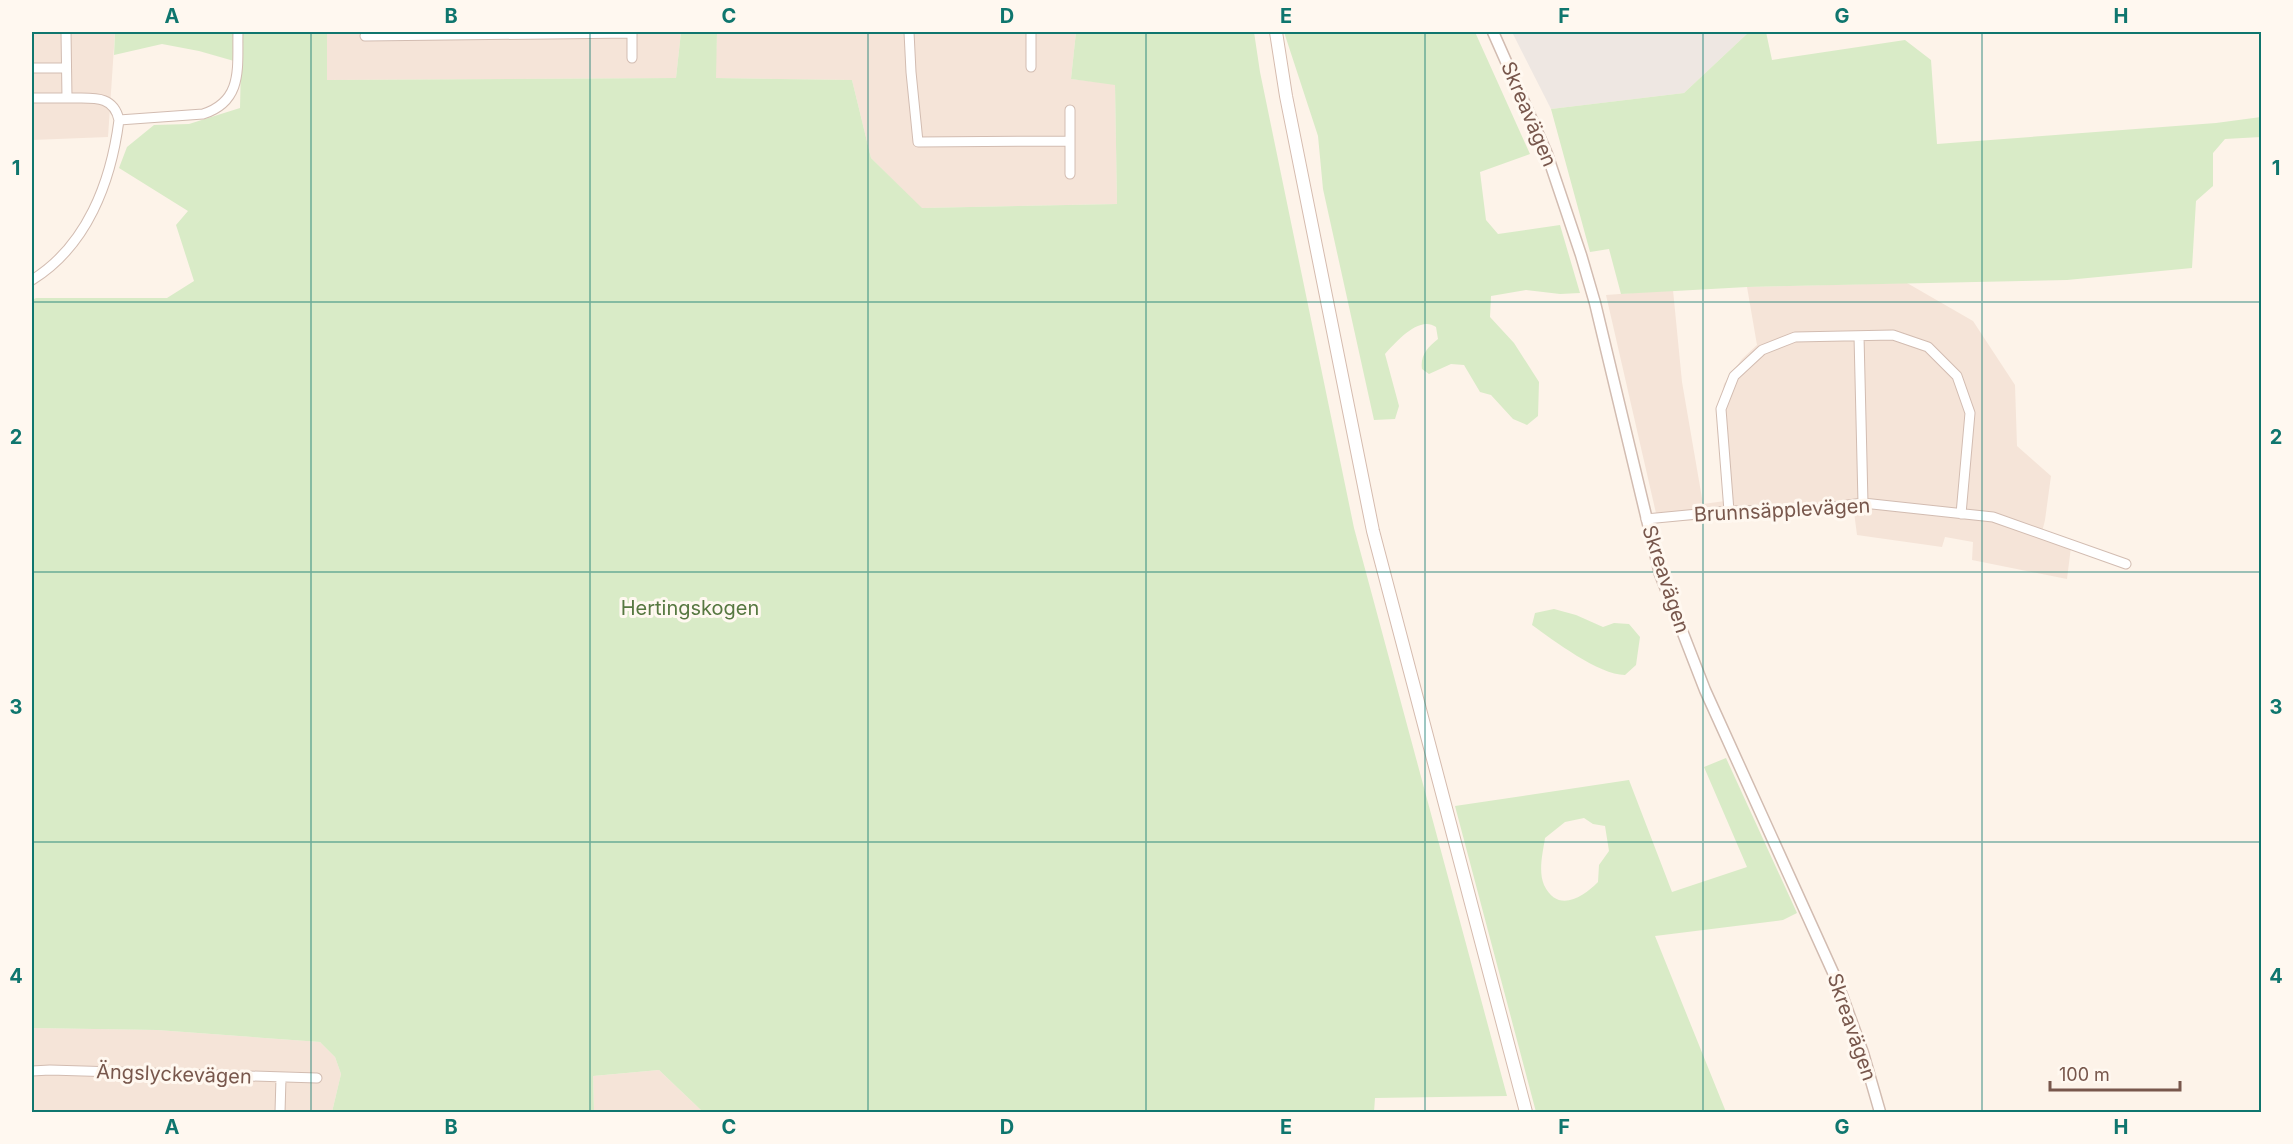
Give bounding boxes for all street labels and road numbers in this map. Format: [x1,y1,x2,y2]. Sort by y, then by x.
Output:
street label: Skreavägen [1496,58,1562,170]
street label: Brunnsäpplevägen [1693,493,1871,527]
street label: Skreavägen [1637,522,1695,636]
street label: Skreavägen [1822,970,1882,1084]
street label: Ängslyckevägen [96,1059,252,1089]

